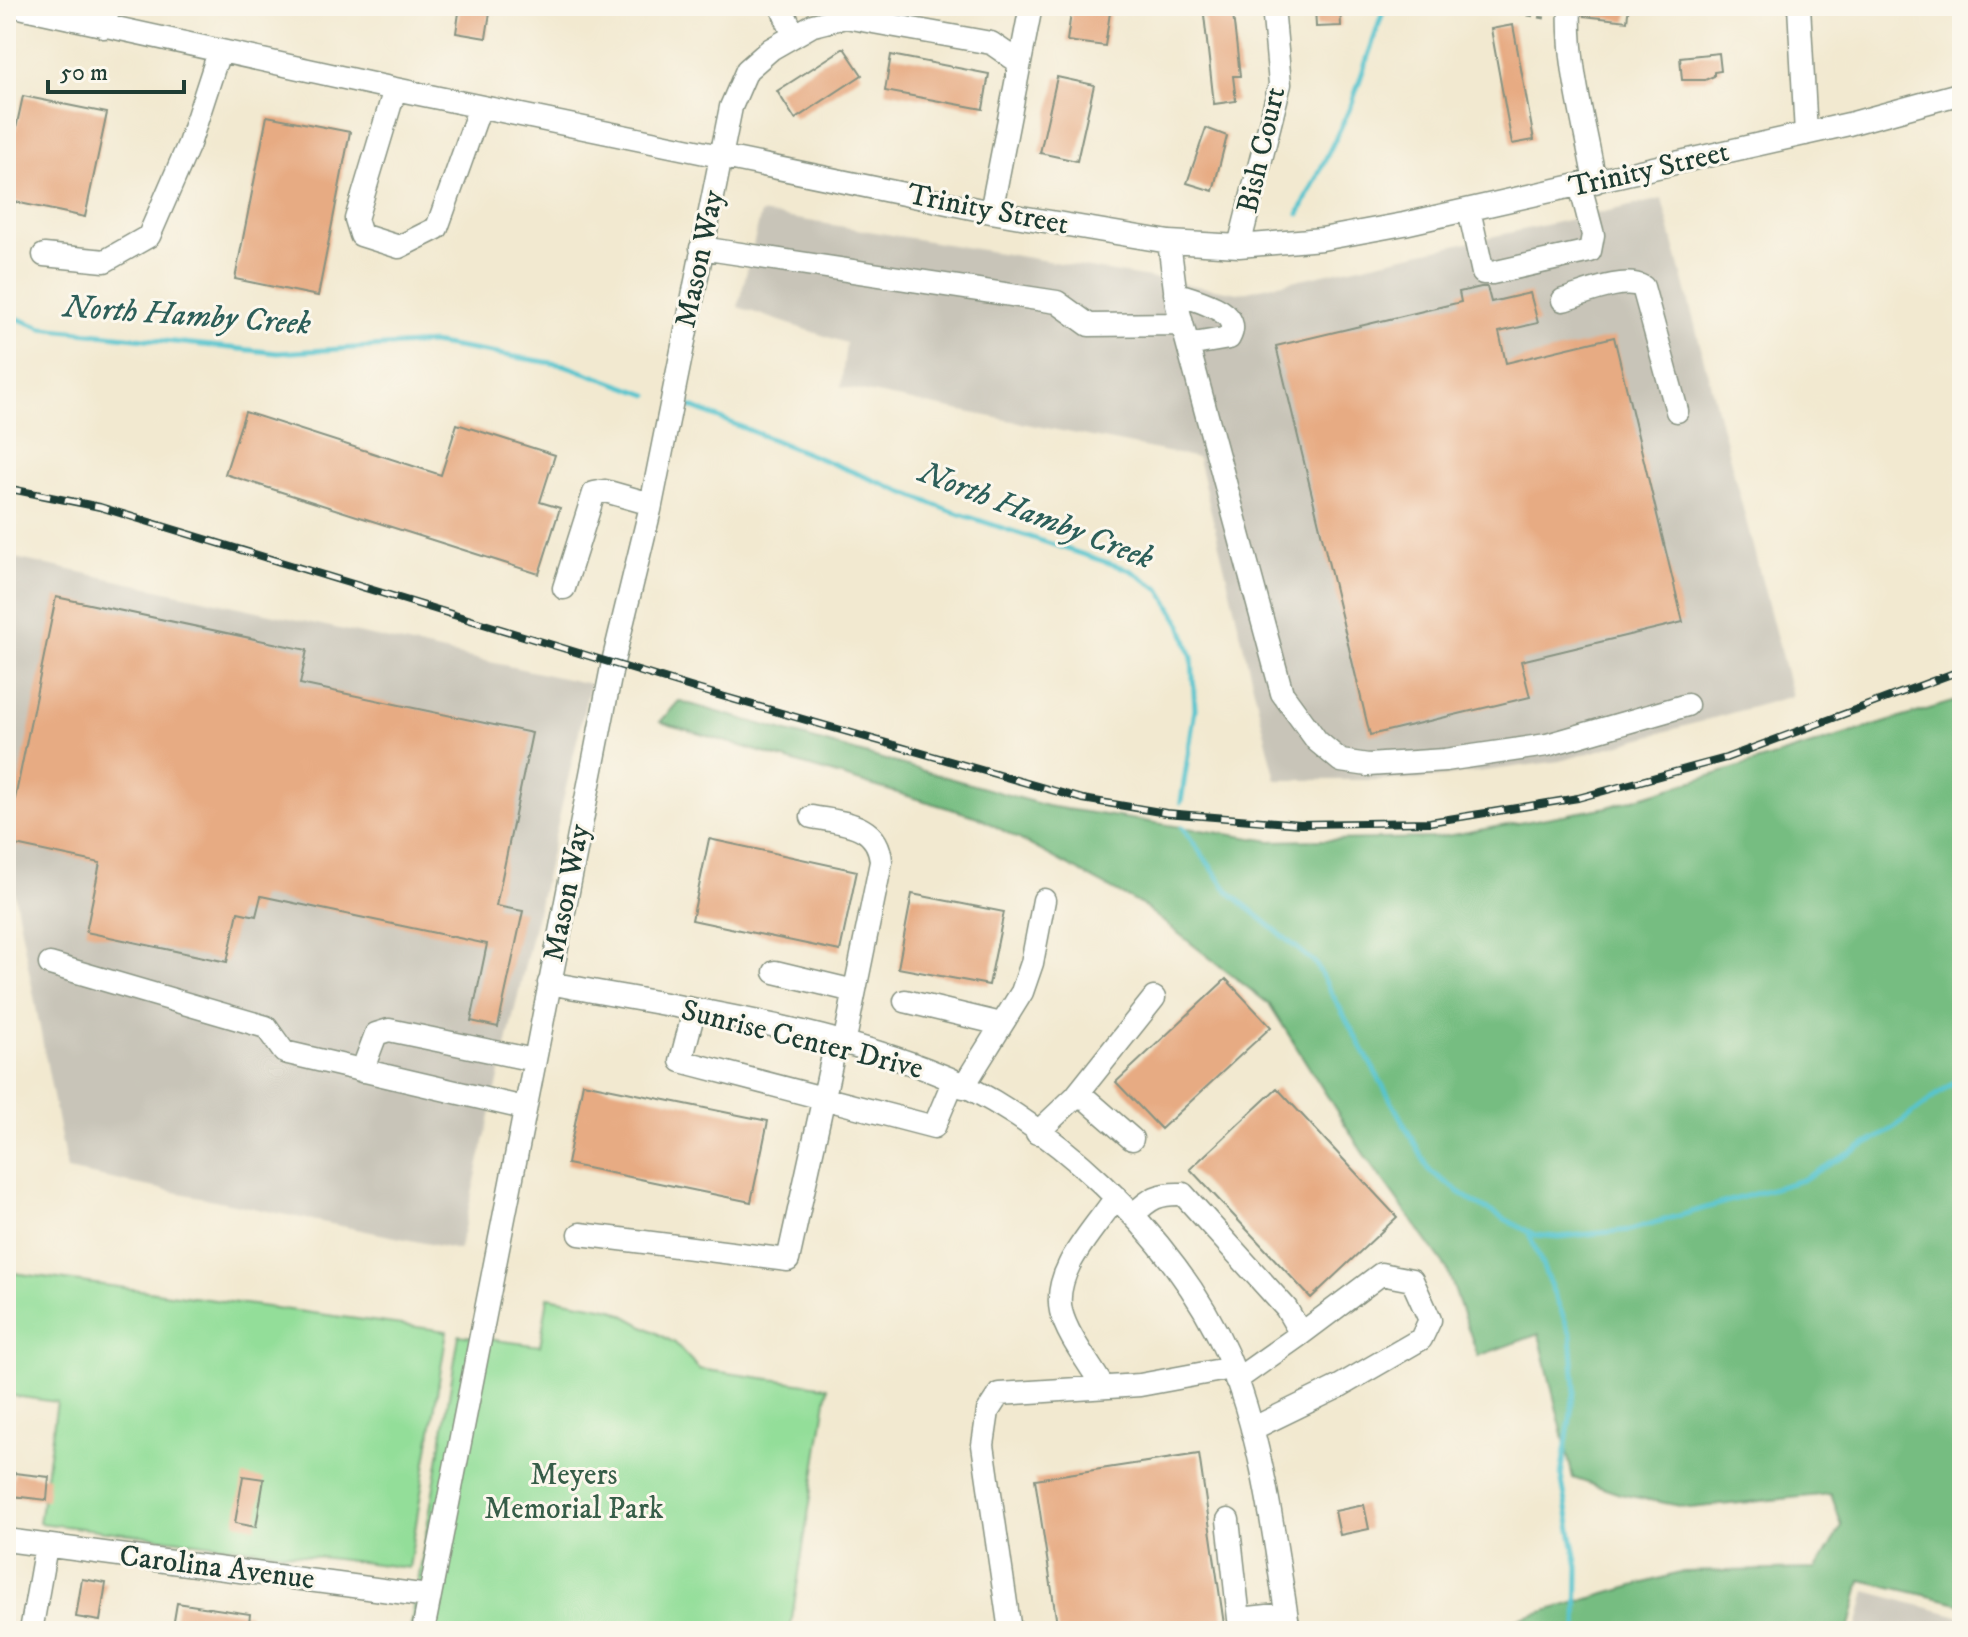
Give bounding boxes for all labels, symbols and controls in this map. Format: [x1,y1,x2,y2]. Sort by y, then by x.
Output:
scale bar [48,44,184,94]
text: 50 m [60,58,108,88]
street label: Bish Court [1230,83,1294,217]
street label: Trinity Street [1565,134,1733,206]
street label: Trinity Street [904,176,1072,244]
street label: Mason Way [667,186,733,331]
water label: North Hamby Creek [60,287,313,345]
water label: North Hamby Creek [911,452,1160,579]
street label: Mason Way [536,820,599,965]
street label: Sunrise Center Drive [677,992,927,1088]
park label: Meyers Memorial Park [484,1457,664,1528]
street label: Carolina Avenue [117,1538,317,1598]

